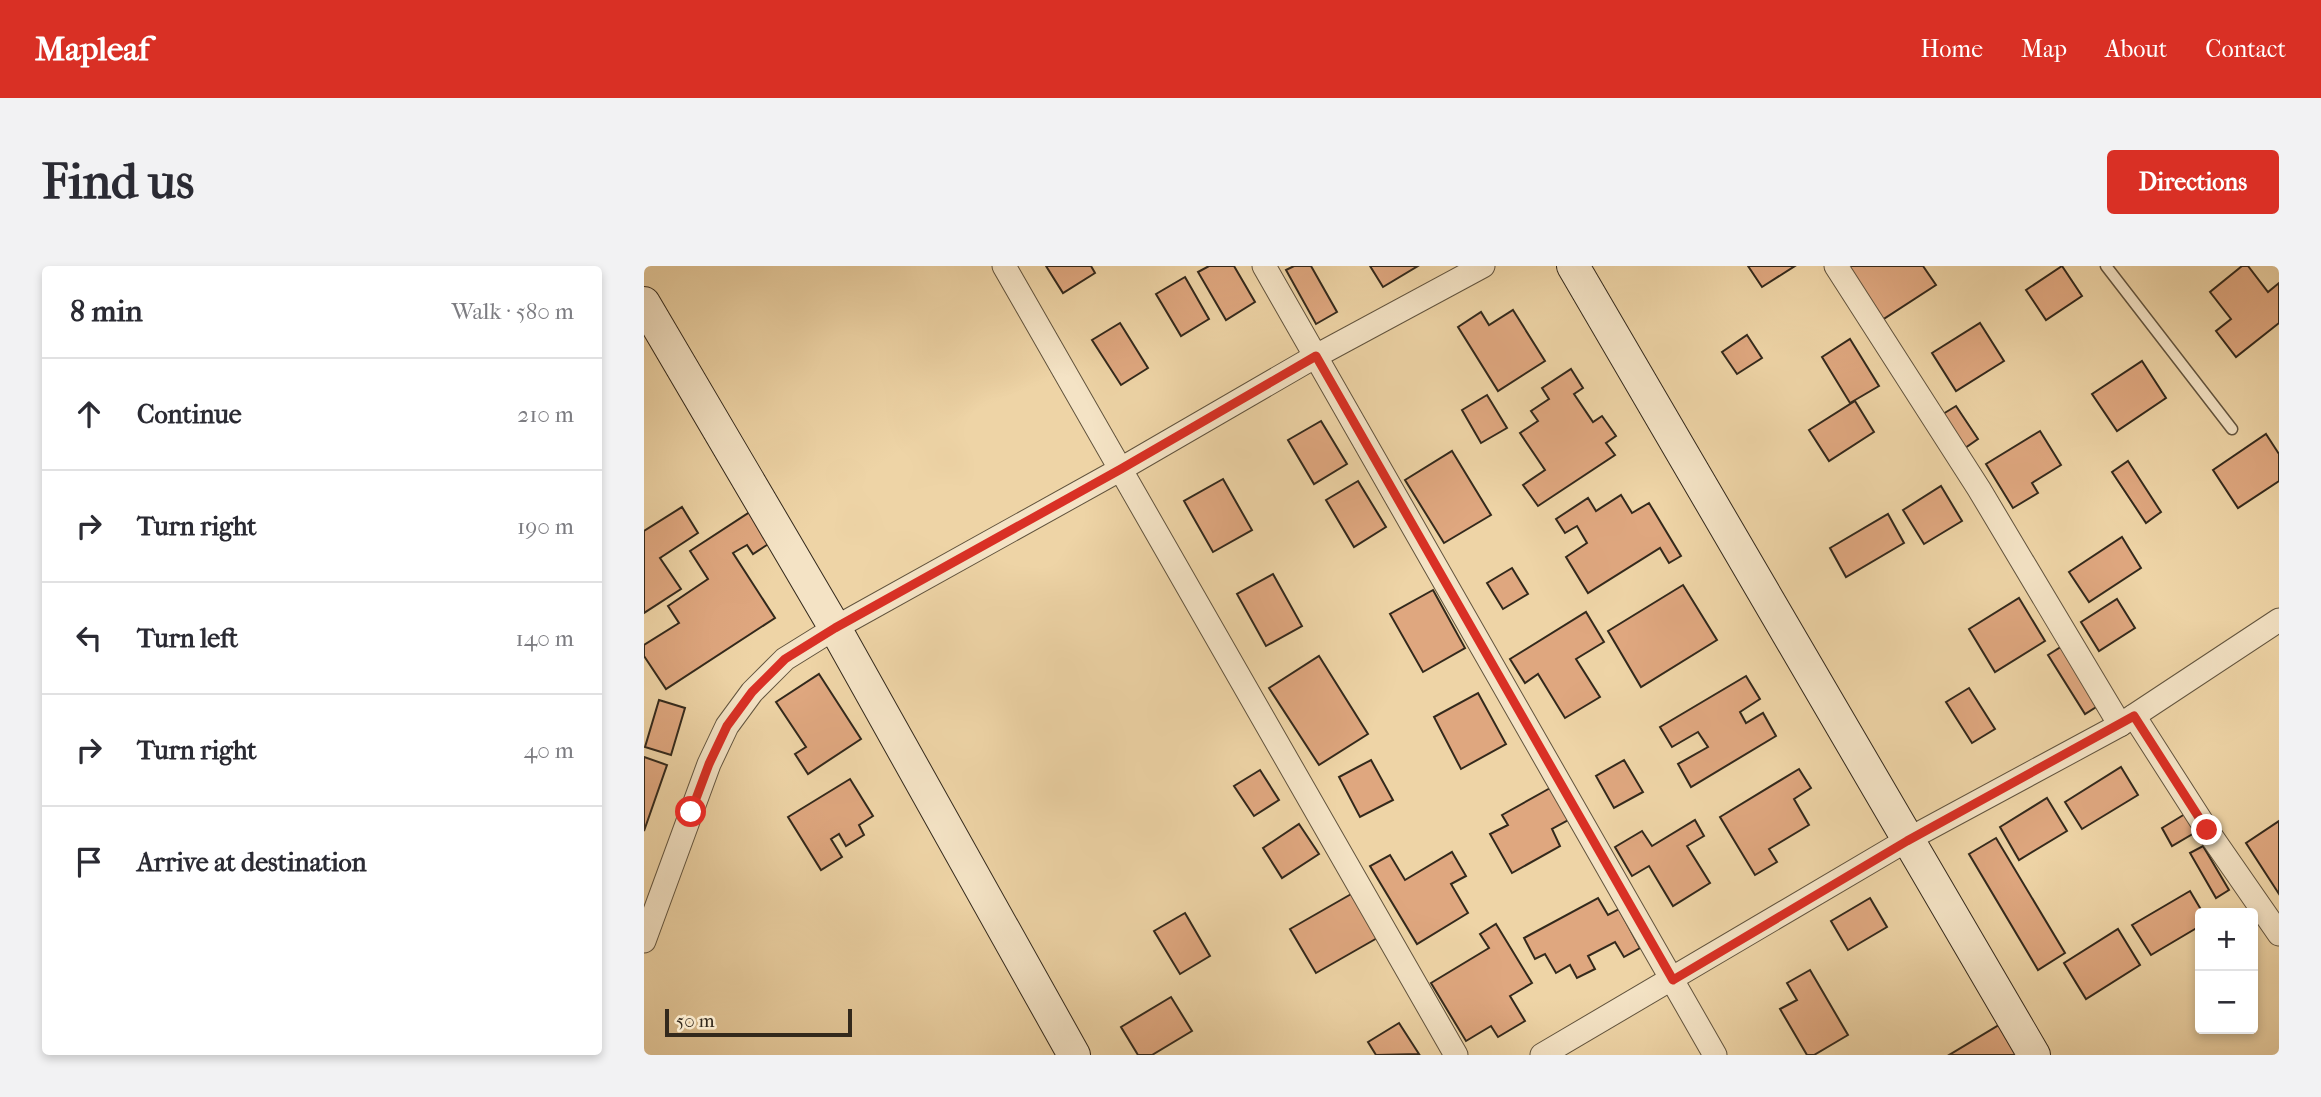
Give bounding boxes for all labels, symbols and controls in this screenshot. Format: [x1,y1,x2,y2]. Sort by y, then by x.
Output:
text: Mapleaf [35,30,149,69]
text: Home [1921,35,1983,63]
text: Map [2021,35,2067,63]
text: About [2105,35,2167,63]
text: Contact [2205,35,2286,63]
button: Directions [2107,150,2279,214]
text: Find us [42,153,194,211]
text: 8 min [70,294,143,329]
text: Walk · 580 m [451,298,574,325]
icon: ahead [70,395,108,433]
text: Continue [137,399,242,430]
text: 210 m [517,401,574,428]
icon: right [70,507,108,545]
text: Turn right [137,511,257,542]
text: 190 m [517,513,574,540]
icon: left [70,619,108,657]
text: Turn left [137,623,238,654]
text: 140 m [515,625,574,652]
icon: right [70,731,108,769]
text: Turn right [137,735,257,766]
text: 40 m [524,737,574,764]
route start [675,796,706,827]
route end [2191,814,2222,845]
icon: arrive [70,843,108,881]
text: Arrive at destination [137,847,367,878]
map controls [2195,908,2258,1034]
button: + [2195,908,2258,971]
button: − [2195,971,2258,1034]
scale bar [665,1006,852,1038]
text: 50 m [676,1010,715,1032]

